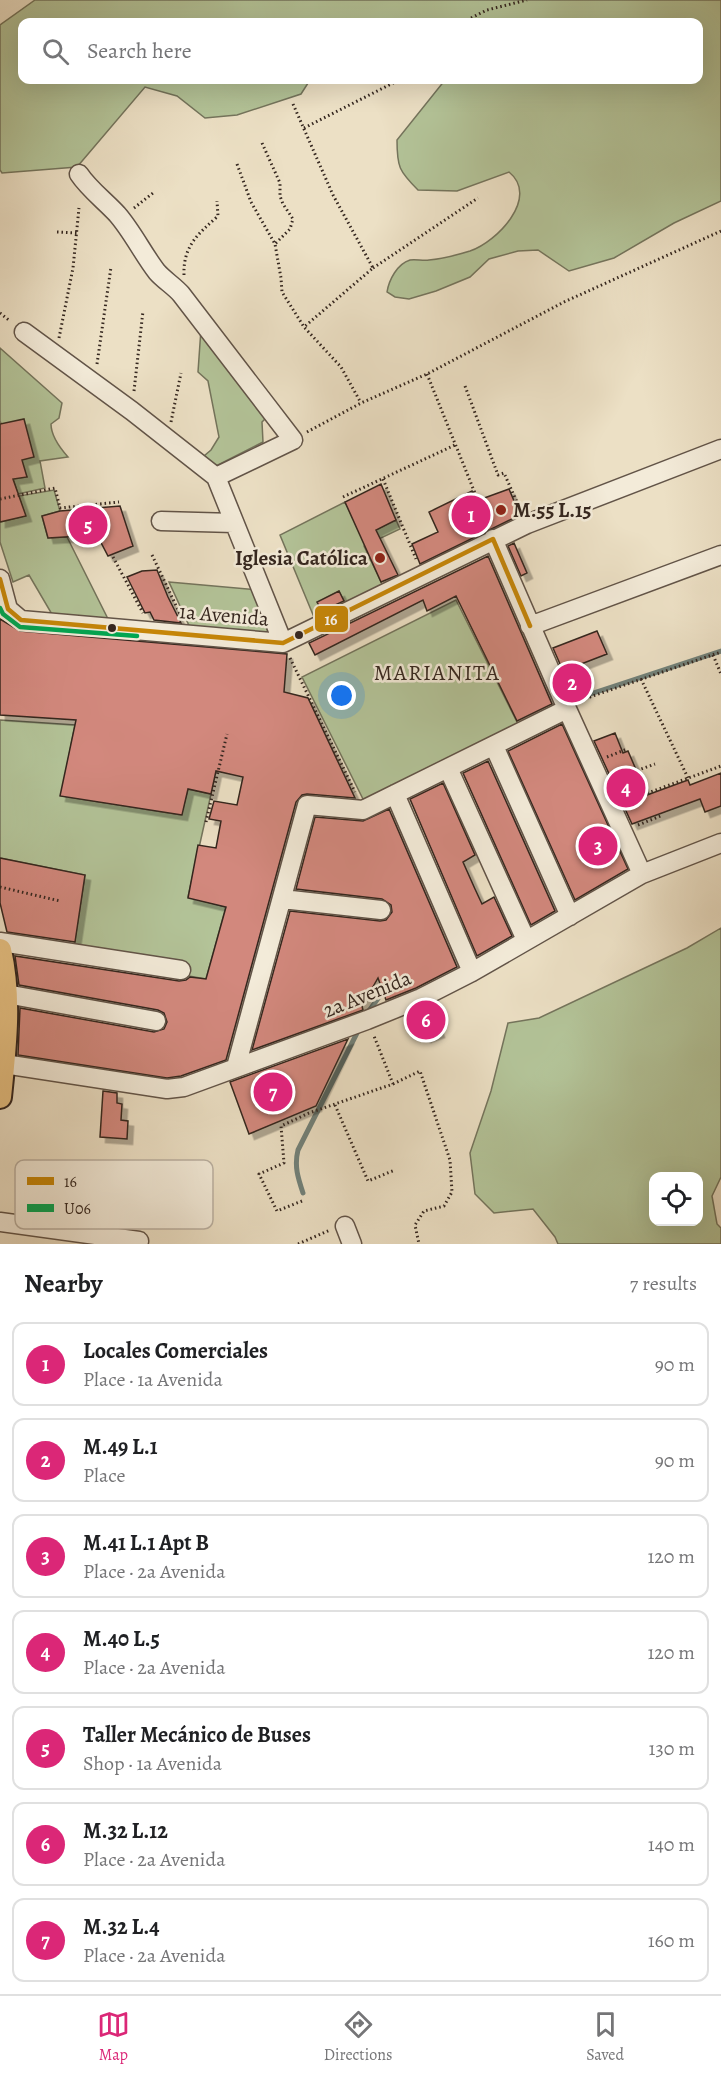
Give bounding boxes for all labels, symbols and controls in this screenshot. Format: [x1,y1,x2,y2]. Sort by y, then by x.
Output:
search box [18,18,703,84]
icon: search [39,35,72,68]
text: Search here [87,36,192,66]
pin: 1 [452,492,490,538]
place label: M.55 L.15 [513,496,592,524]
pin: 5 [68,502,107,548]
marker: M.55 L.15 [494,503,508,517]
place label: Iglesia Católica [235,544,369,572]
marker: Iglesia Católica [373,551,387,565]
street label: 1a Avenida [178,597,270,633]
line badge: 16 [314,605,349,633]
text: 16 [324,609,338,631]
unlabelled marker [106,622,118,634]
unlabelled marker [293,629,305,641]
district label: MARIANITA [374,658,500,688]
pin: 2 [552,660,592,706]
your location [327,681,356,710]
pin: 4 [606,766,646,810]
pin: 3 [578,824,618,868]
street label: 2a Avenida [319,964,415,1024]
pin: 6 [406,998,446,1042]
pin: 7 [254,1070,292,1114]
legend [15,1160,213,1229]
text: 16 [64,1171,77,1193]
map controls [649,1172,703,1226]
button: locate [649,1172,703,1226]
text: U06 [64,1198,91,1220]
text: Nearby [24,1266,103,1301]
text: 7 results [630,1270,697,1297]
text: Locales Comerciales [83,1336,268,1366]
text: 1 [42,1351,49,1378]
text: 90 m [655,1351,695,1378]
text: Place · 1a Avenida [83,1366,223,1393]
text: M.49 L.1 [83,1432,158,1462]
text: 2 [41,1447,50,1474]
text: 90 m [655,1447,695,1474]
text: Place [83,1462,125,1489]
text: M.41 L.1 Apt B [83,1528,209,1558]
text: 3 [41,1543,50,1570]
text: 120 m [647,1543,695,1570]
text: Place · 2a Avenida [83,1558,226,1585]
text: M.40 L.5 [83,1624,160,1654]
text: 4 [41,1639,50,1666]
text: 120 m [647,1639,695,1666]
text: Place · 2a Avenida [83,1654,226,1681]
text: Taller Mecánico de Buses [83,1720,311,1750]
text: 5 [41,1735,50,1762]
text: 130 m [649,1735,695,1762]
text: Shop · 1a Avenida [83,1750,222,1777]
text: M.32 L.12 [83,1816,168,1846]
text: 6 [41,1831,50,1858]
text: 140 m [648,1831,695,1858]
text: Place · 2a Avenida [83,1846,226,1873]
text: M.32 L.4 [83,1912,160,1942]
text: 7 [41,1927,50,1954]
text: 160 m [648,1927,695,1954]
text: Place · 2a Avenida [83,1942,226,1969]
tab: Map [97,2008,130,2066]
tab: Directions [324,2008,392,2066]
tab: Saved [586,2008,624,2066]

